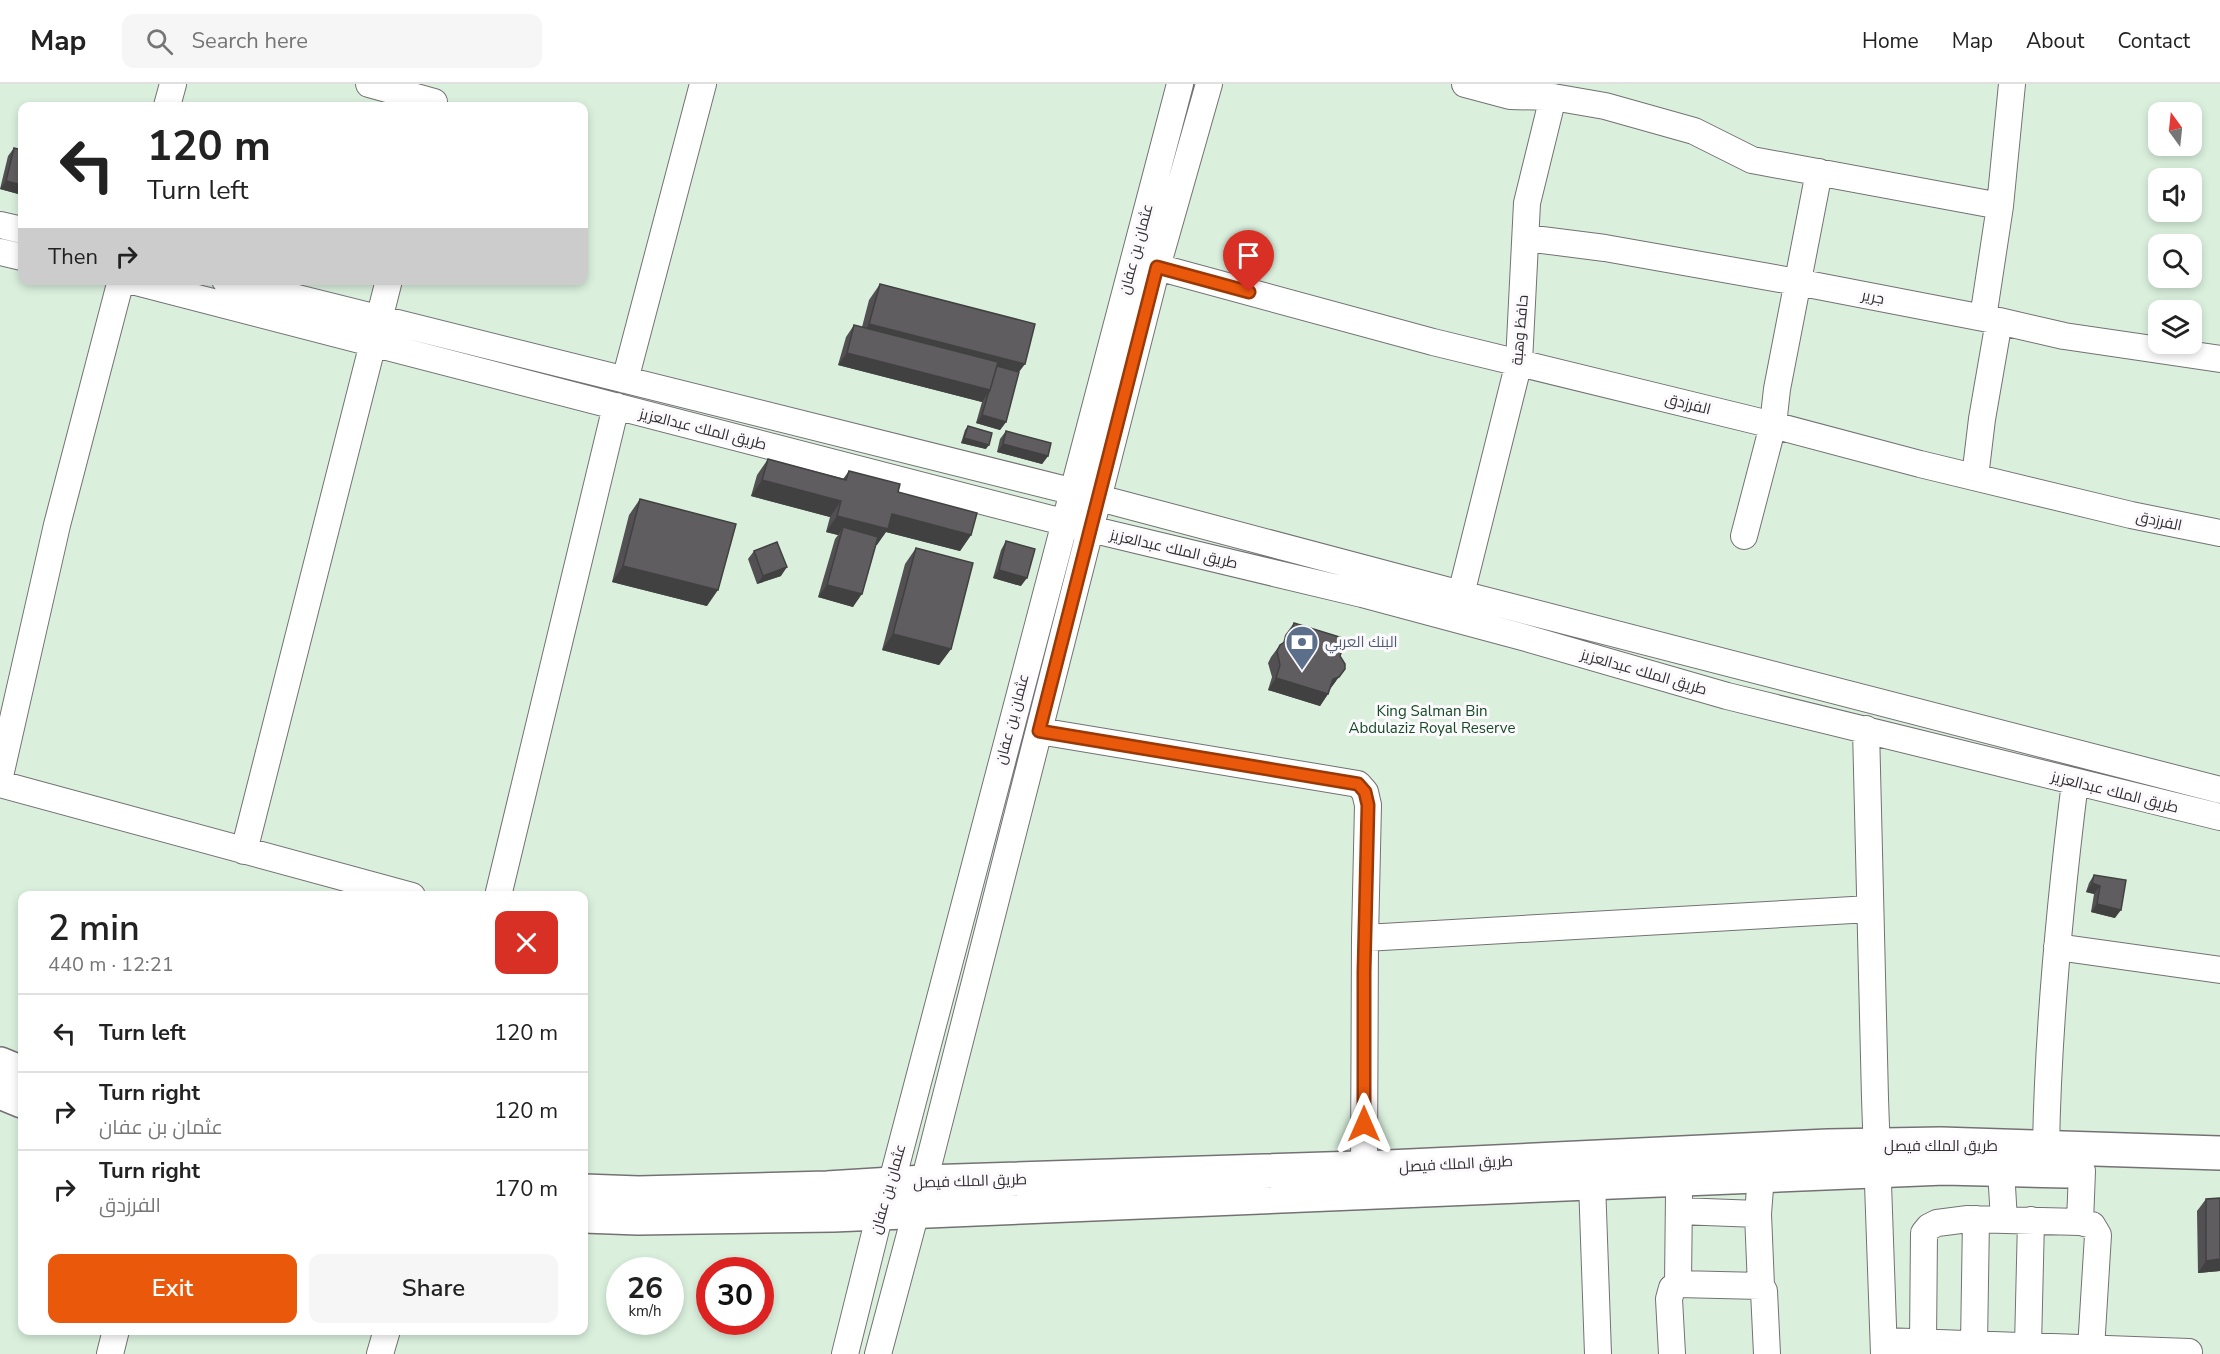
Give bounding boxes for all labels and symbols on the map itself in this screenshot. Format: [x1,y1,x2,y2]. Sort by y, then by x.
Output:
north arrow [2148,102,2202,156]
street label: عثمان بن عفان [1114,202,1158,296]
pin [1223,230,1274,292]
street label: جرير [1859,285,1886,309]
street label: حافظ وهبة [1507,294,1533,366]
street label: الفرزدق [1663,389,1713,419]
street label: طريق الملك عبدالعزيز [636,403,769,454]
street label: الفرزدق [2134,506,2184,536]
street label: طريق الملك عبدالعزيز [1107,524,1240,573]
bank icon: البنك العربي [1284,624,1320,671]
place label: البنك العربي [1325,632,1398,654]
street label: طريق الملك عبدالعزيز [1578,644,1709,700]
street label: عثمان بن عفان [990,672,1034,766]
park label: King Salman Bin Abdulaziz Royal Reserve [1349,701,1515,738]
street label: طريق الملك عبدالعزيز [2048,766,2181,817]
position arrow [1332,1092,1396,1156]
street label: طريق الملك فيصل [1884,1136,1998,1156]
street label: عثمان بن عفان [866,1142,910,1236]
street label: طريق الملك فيصل [1399,1151,1513,1177]
street label: طريق الملك فيصل [913,1169,1027,1193]
speed limit sign: 30 [696,1257,774,1335]

